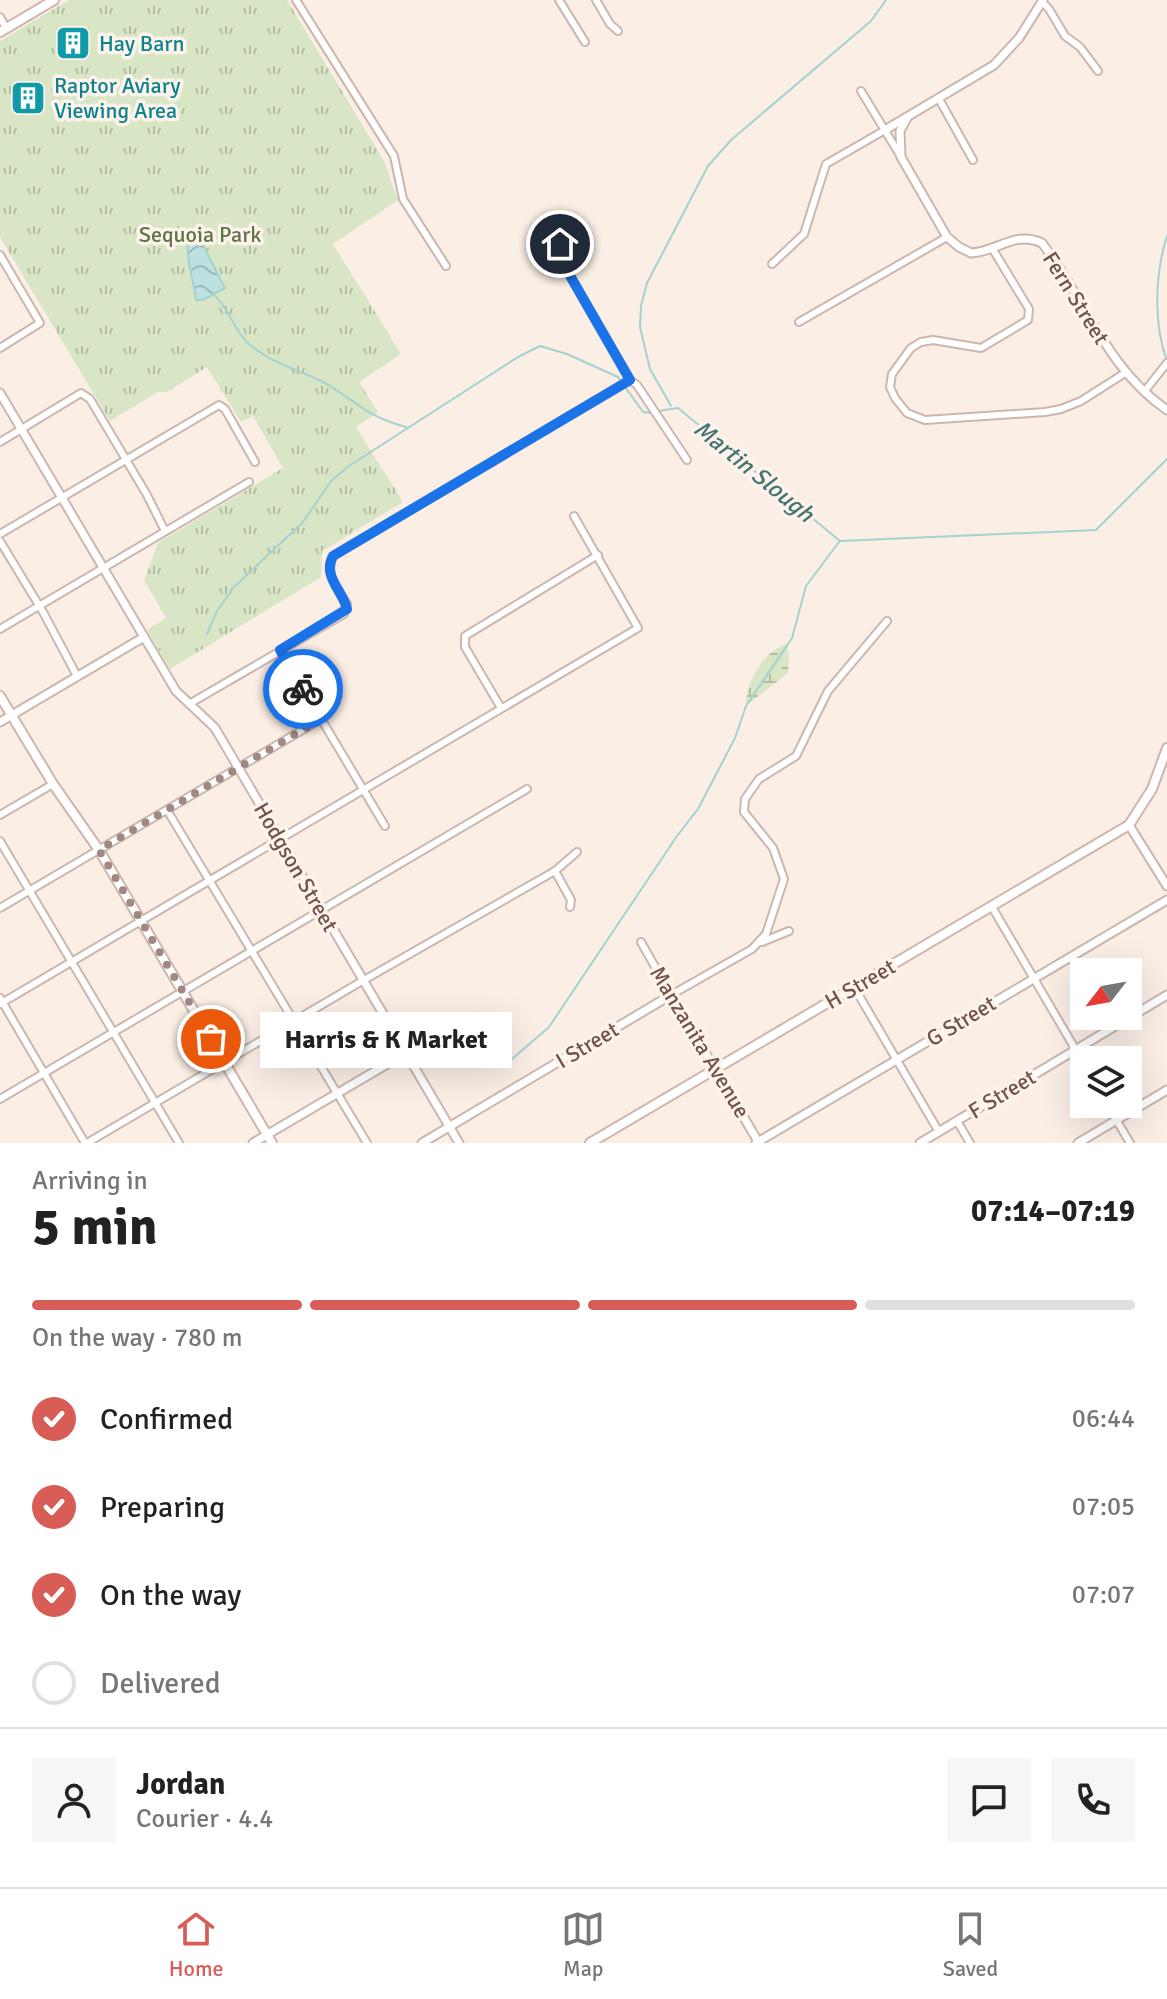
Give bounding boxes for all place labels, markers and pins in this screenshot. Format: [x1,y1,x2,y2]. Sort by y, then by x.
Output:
building icon: Hay Barn [54,24,92,62]
place label: Hay Barn [99,30,184,57]
place label: Raptor Aviary Viewing Area [54,72,181,124]
building icon: Raptor Aviary Viewing Area [9,79,47,117]
pin [526,210,594,278]
pin [177,1005,245,1073]
callout: Harris & K Market [259,1011,511,1067]

